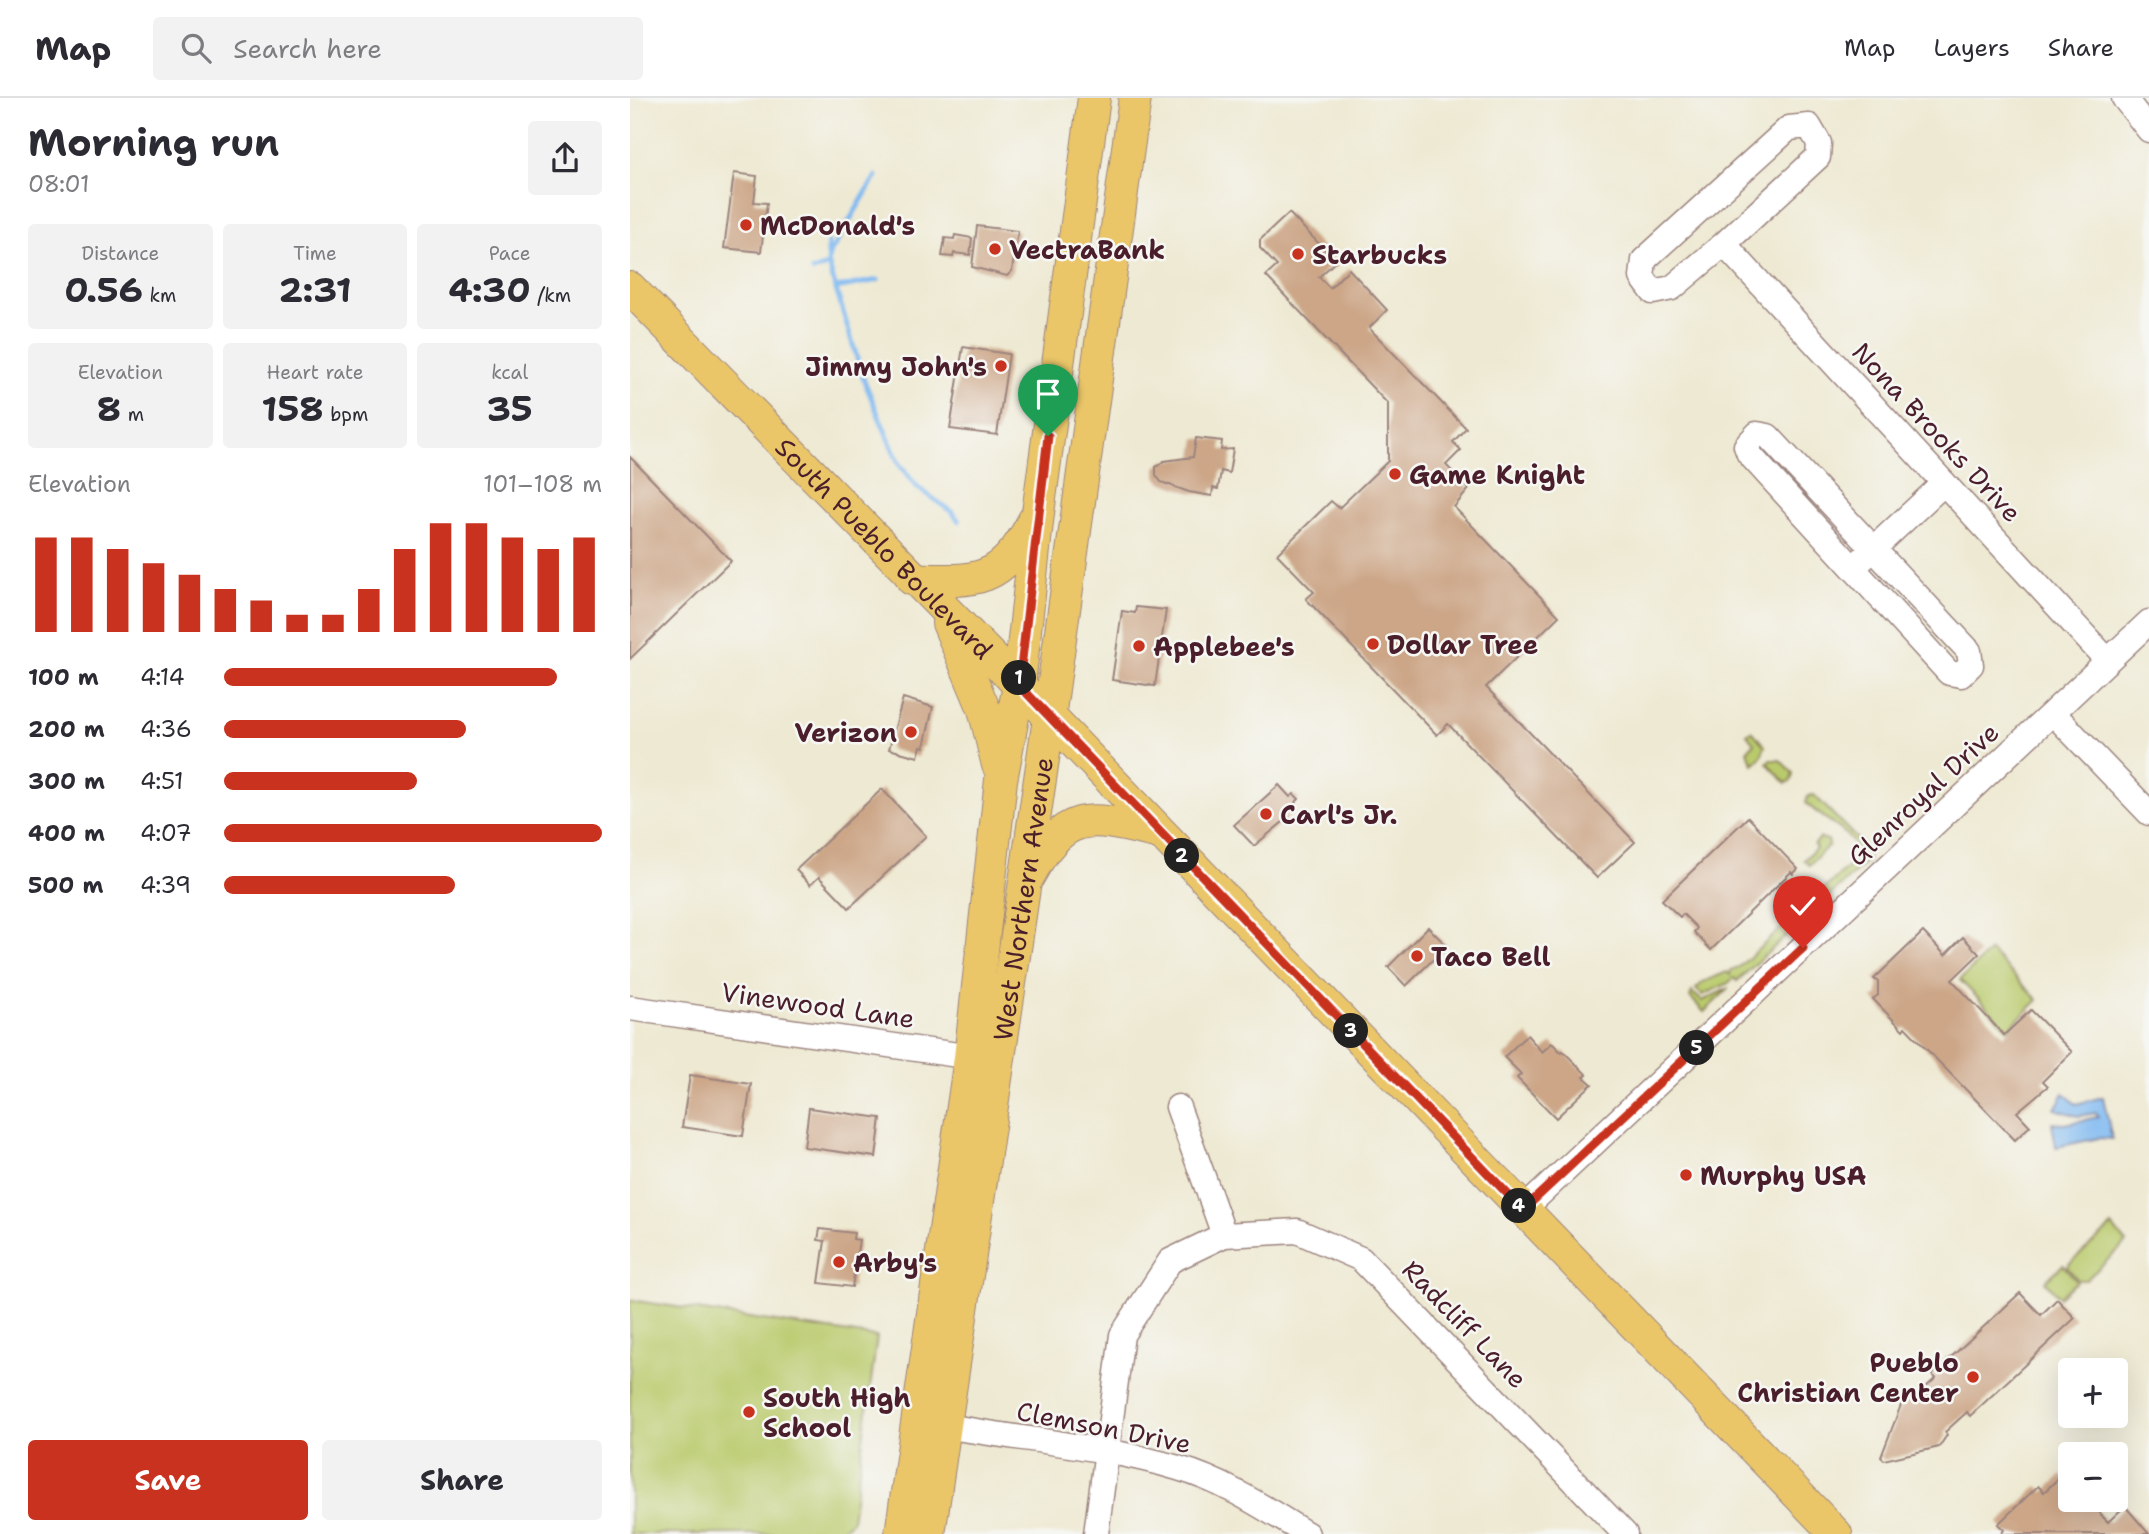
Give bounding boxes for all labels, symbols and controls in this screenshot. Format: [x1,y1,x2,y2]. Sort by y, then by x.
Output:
search box [153,17,643,80]
text: Map [35,26,111,71]
icon: search [177,29,215,67]
text: Search here [233,31,382,66]
text: Map [1844,32,1895,64]
text: Layers [1933,32,2010,64]
text: Share [2048,32,2114,64]
text: Morning run [28,117,279,168]
button: share [528,121,602,195]
text: 08:01 [28,169,89,199]
place label: McDonald's [760,208,915,243]
marker: McDonald's [738,217,754,233]
place label: VectraBank [1009,232,1165,267]
place label: Starbucks [1312,237,1447,272]
text: Distance [81,241,159,266]
text: Time [293,241,337,266]
text: Pace [489,241,531,266]
marker: VectraBank [987,241,1003,257]
marker: Starbucks [1290,246,1306,262]
text: 0.56 [64,266,143,313]
text: 2:31 [278,266,352,313]
text: 4:30 [448,266,531,313]
text: km [143,283,176,308]
text: /km [531,283,571,308]
street label: Nona Brooks Drive [1845,335,2029,529]
place label: Jimmy John's [805,349,987,384]
marker: Jimmy John's [993,358,1009,374]
text: Elevation [78,360,163,385]
text: Heart rate [267,360,363,385]
text: kcal [491,360,528,385]
pin [1018,364,1078,436]
icon: arrive [1029,375,1067,413]
text: 8 [97,385,121,432]
text: 158 [262,385,324,432]
text: 35 [487,385,533,432]
text: m [121,402,144,427]
text: bpm [324,402,368,427]
street label: South Pueblo Boulevard [768,430,1001,666]
place label: Game Knight [1409,457,1585,492]
marker: Game Knight [1387,466,1403,482]
text: Elevation [28,469,131,499]
text: 101–108 m [483,469,602,499]
place label: Dollar Tree [1387,627,1538,662]
place label: Applebee's [1153,629,1295,664]
marker: Dollar Tree [1365,636,1381,652]
marker: Applebee's [1131,638,1147,654]
pin: 1 [1002,660,1036,696]
text: 100 m [28,662,99,692]
text: 4:14 [140,662,185,692]
text: 1 [1014,665,1023,690]
text: 200 m [28,714,105,744]
text: 4:36 [140,714,192,744]
place label: Verizon [795,715,897,750]
street label: Glenroyal Drive [1840,715,2006,873]
marker: Verizon [903,724,919,740]
street label: West Northern Avenue [984,755,1061,1043]
text: 300 m [28,766,105,796]
text: 4:51 [140,766,184,796]
place label: Carl's Jr. [1280,797,1398,832]
marker: Carl's Jr. [1258,806,1274,822]
text: 400 m [28,818,105,848]
text: 4:07 [140,818,192,848]
pin: 2 [1164,838,1200,874]
text: 2 [1175,843,1188,868]
text: 500 m [28,870,103,900]
text: 4:39 [140,870,191,900]
pin [1773,876,1833,948]
icon: check [1784,887,1822,925]
place label: Taco Bell [1431,939,1550,974]
marker: Taco Bell [1409,948,1425,964]
street label: Vinewood Lane [719,974,917,1036]
pin: 3 [1334,1014,1368,1048]
text: 3 [1344,1018,1357,1043]
pin: 5 [1680,1030,1714,1066]
text: 5 [1691,1035,1702,1060]
place label: Murphy USA [1700,1158,1866,1193]
marker: Murphy USA [1678,1167,1694,1183]
pin: 4 [1502,1188,1536,1224]
text: 4 [1512,1193,1525,1218]
place label: Arby's [853,1245,937,1280]
street label: Radcliff Lane [1395,1252,1535,1396]
marker: Arby's [831,1254,847,1270]
place label: Pueblo Christian Center [1737,1345,1959,1410]
map controls [2058,1358,2128,1512]
button: + [2058,1358,2128,1428]
marker: Pueblo Christian Center [1965,1369,1981,1385]
place label: South High School [763,1380,911,1445]
street label: Clemson Drive [1014,1393,1194,1461]
marker: South High School [741,1404,757,1420]
button: Save [28,1440,308,1520]
button: Share [322,1440,602,1520]
button: − [2058,1442,2128,1512]

